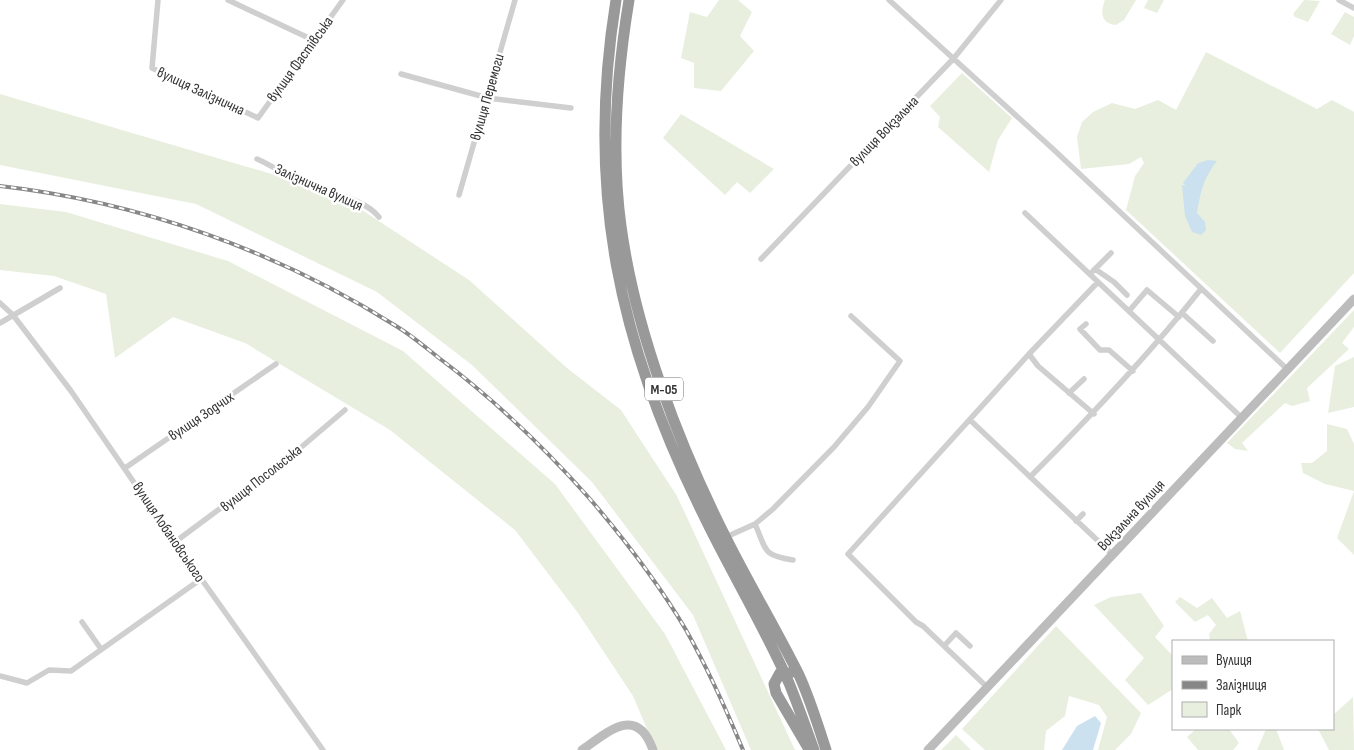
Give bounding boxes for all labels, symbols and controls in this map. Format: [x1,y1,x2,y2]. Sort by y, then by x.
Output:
street label: вулиця Фастівська [263,13,338,106]
street label: вулиця Перемоги [466,52,509,143]
street label: вулиця Залізнична [154,63,248,120]
street label: вулиця Вокзальна [846,92,923,171]
street label: Залізнична вулиця [272,160,366,215]
road number: М-05 [645,378,683,400]
street label: вулиця Зодчих [165,387,238,445]
street label: вулиця Посольська [217,441,306,516]
street label: Вокзальна вулиця [1093,476,1169,555]
street label: вулиця Лобановського [128,479,209,586]
legend [1172,640,1334,730]
text: Вулиця [1216,651,1252,670]
text: Залізниця [1216,676,1267,695]
text: Парк [1216,701,1242,720]

